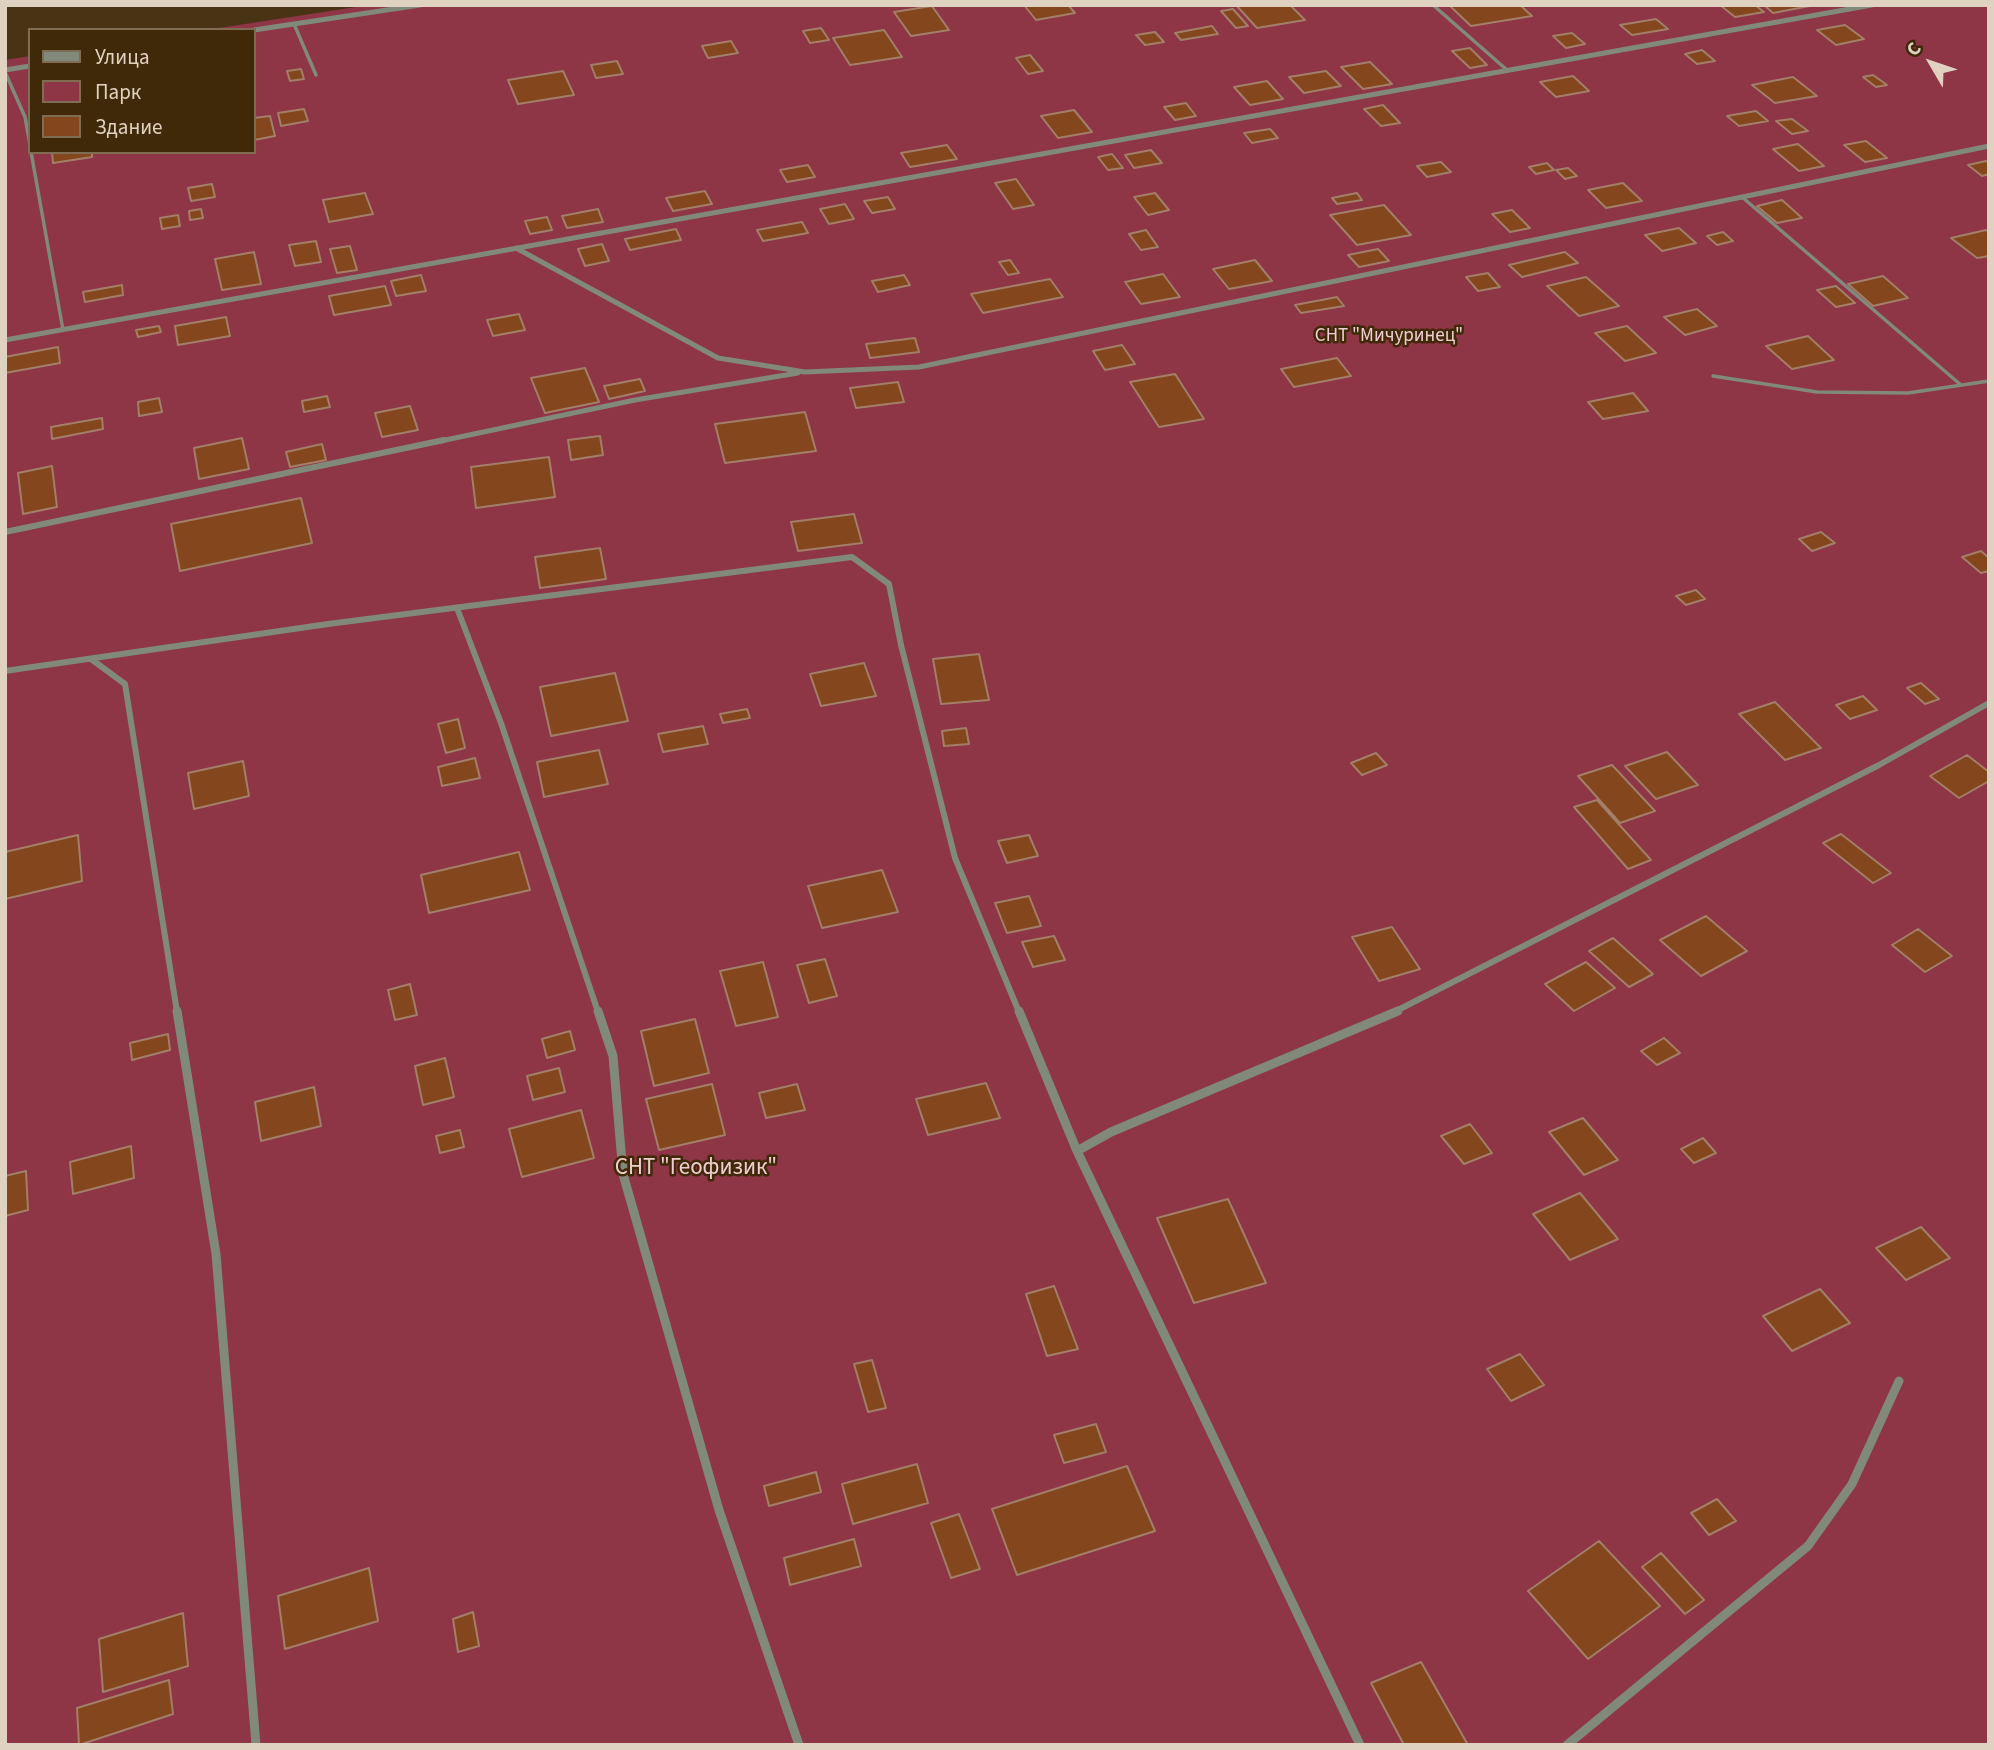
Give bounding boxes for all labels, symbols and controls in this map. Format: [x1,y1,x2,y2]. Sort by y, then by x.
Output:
legend [28,28,256,154]
north arrow [1896,28,1966,98]
text: С [1900,37,1928,62]
text: Улица [95,42,150,72]
text: Парк [95,77,141,107]
text: Здание [95,112,163,142]
park label: СНТ "Мичуринец" [1315,326,1463,348]
park label: СНТ "Геофизик" [615,1155,777,1183]

